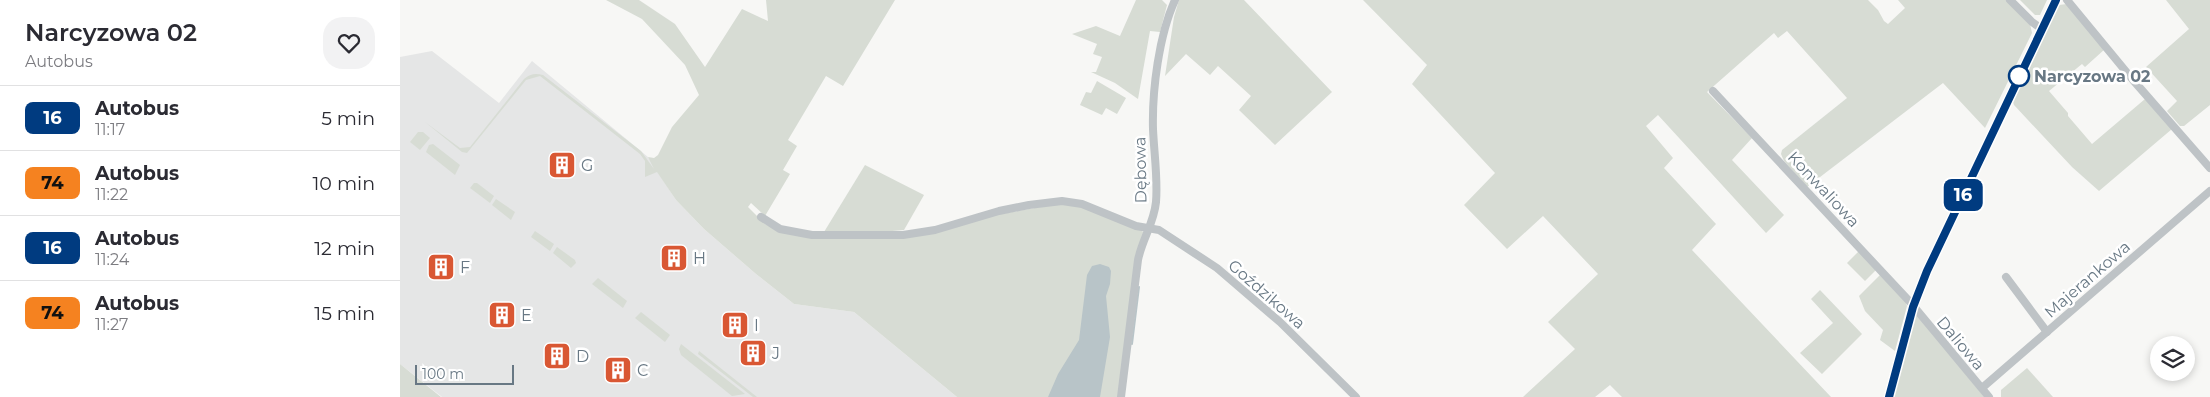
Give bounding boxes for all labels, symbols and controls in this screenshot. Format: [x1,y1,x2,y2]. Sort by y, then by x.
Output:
button: heart [323,17,375,69]
text: Narcyzowa 02 [25,18,197,47]
text: Autobus [25,52,93,71]
marker: Narcyzowa 02 [2008,65,2030,87]
place label: Narcyzowa 02 [2034,67,2151,86]
text: Autobus [95,97,179,120]
text: 16 [43,107,62,129]
text: 5 min [321,107,375,130]
text: 11:17 [95,120,125,139]
street label: Dębowa [1130,136,1151,204]
street label: Konwaliowa [1784,148,1863,231]
building icon: G [547,150,577,180]
place label: G [581,156,593,175]
text: Autobus [95,162,179,185]
text: 74 [41,172,64,194]
text: 10 min [312,172,375,195]
line badge: 16 [1940,179,1986,211]
text: 16 [1954,184,1972,206]
text: 11:22 [95,185,128,204]
text: Autobus [95,227,179,250]
text: 16 [43,237,62,259]
text: 12 min [314,237,375,260]
street label: Majerankowa [2041,237,2134,322]
building icon: H [659,243,689,273]
place label: H [693,249,706,268]
text: 11:24 [95,250,129,269]
building icon: F [426,252,456,282]
street label: Goździkowa [1224,256,1309,333]
place label: F [460,258,470,277]
text: Autobus [95,292,179,315]
building icon: E [487,300,517,330]
text: 74 [41,302,64,324]
text: 15 min [314,302,375,325]
place label: E [521,306,532,325]
building icon: I [720,310,750,340]
street label: Daliowa [1933,313,1989,374]
text: 11:27 [95,315,128,334]
place label: I [754,316,759,335]
map controls [2150,336,2195,381]
button: layers [2150,336,2195,381]
building icon: J [738,338,768,368]
building icon: D [542,341,572,371]
place label: J [771,344,780,363]
place label: D [576,347,589,366]
building icon: C [603,355,633,385]
place label: C [637,361,648,380]
scale bar [415,362,514,385]
text: 100 m [422,365,464,383]

